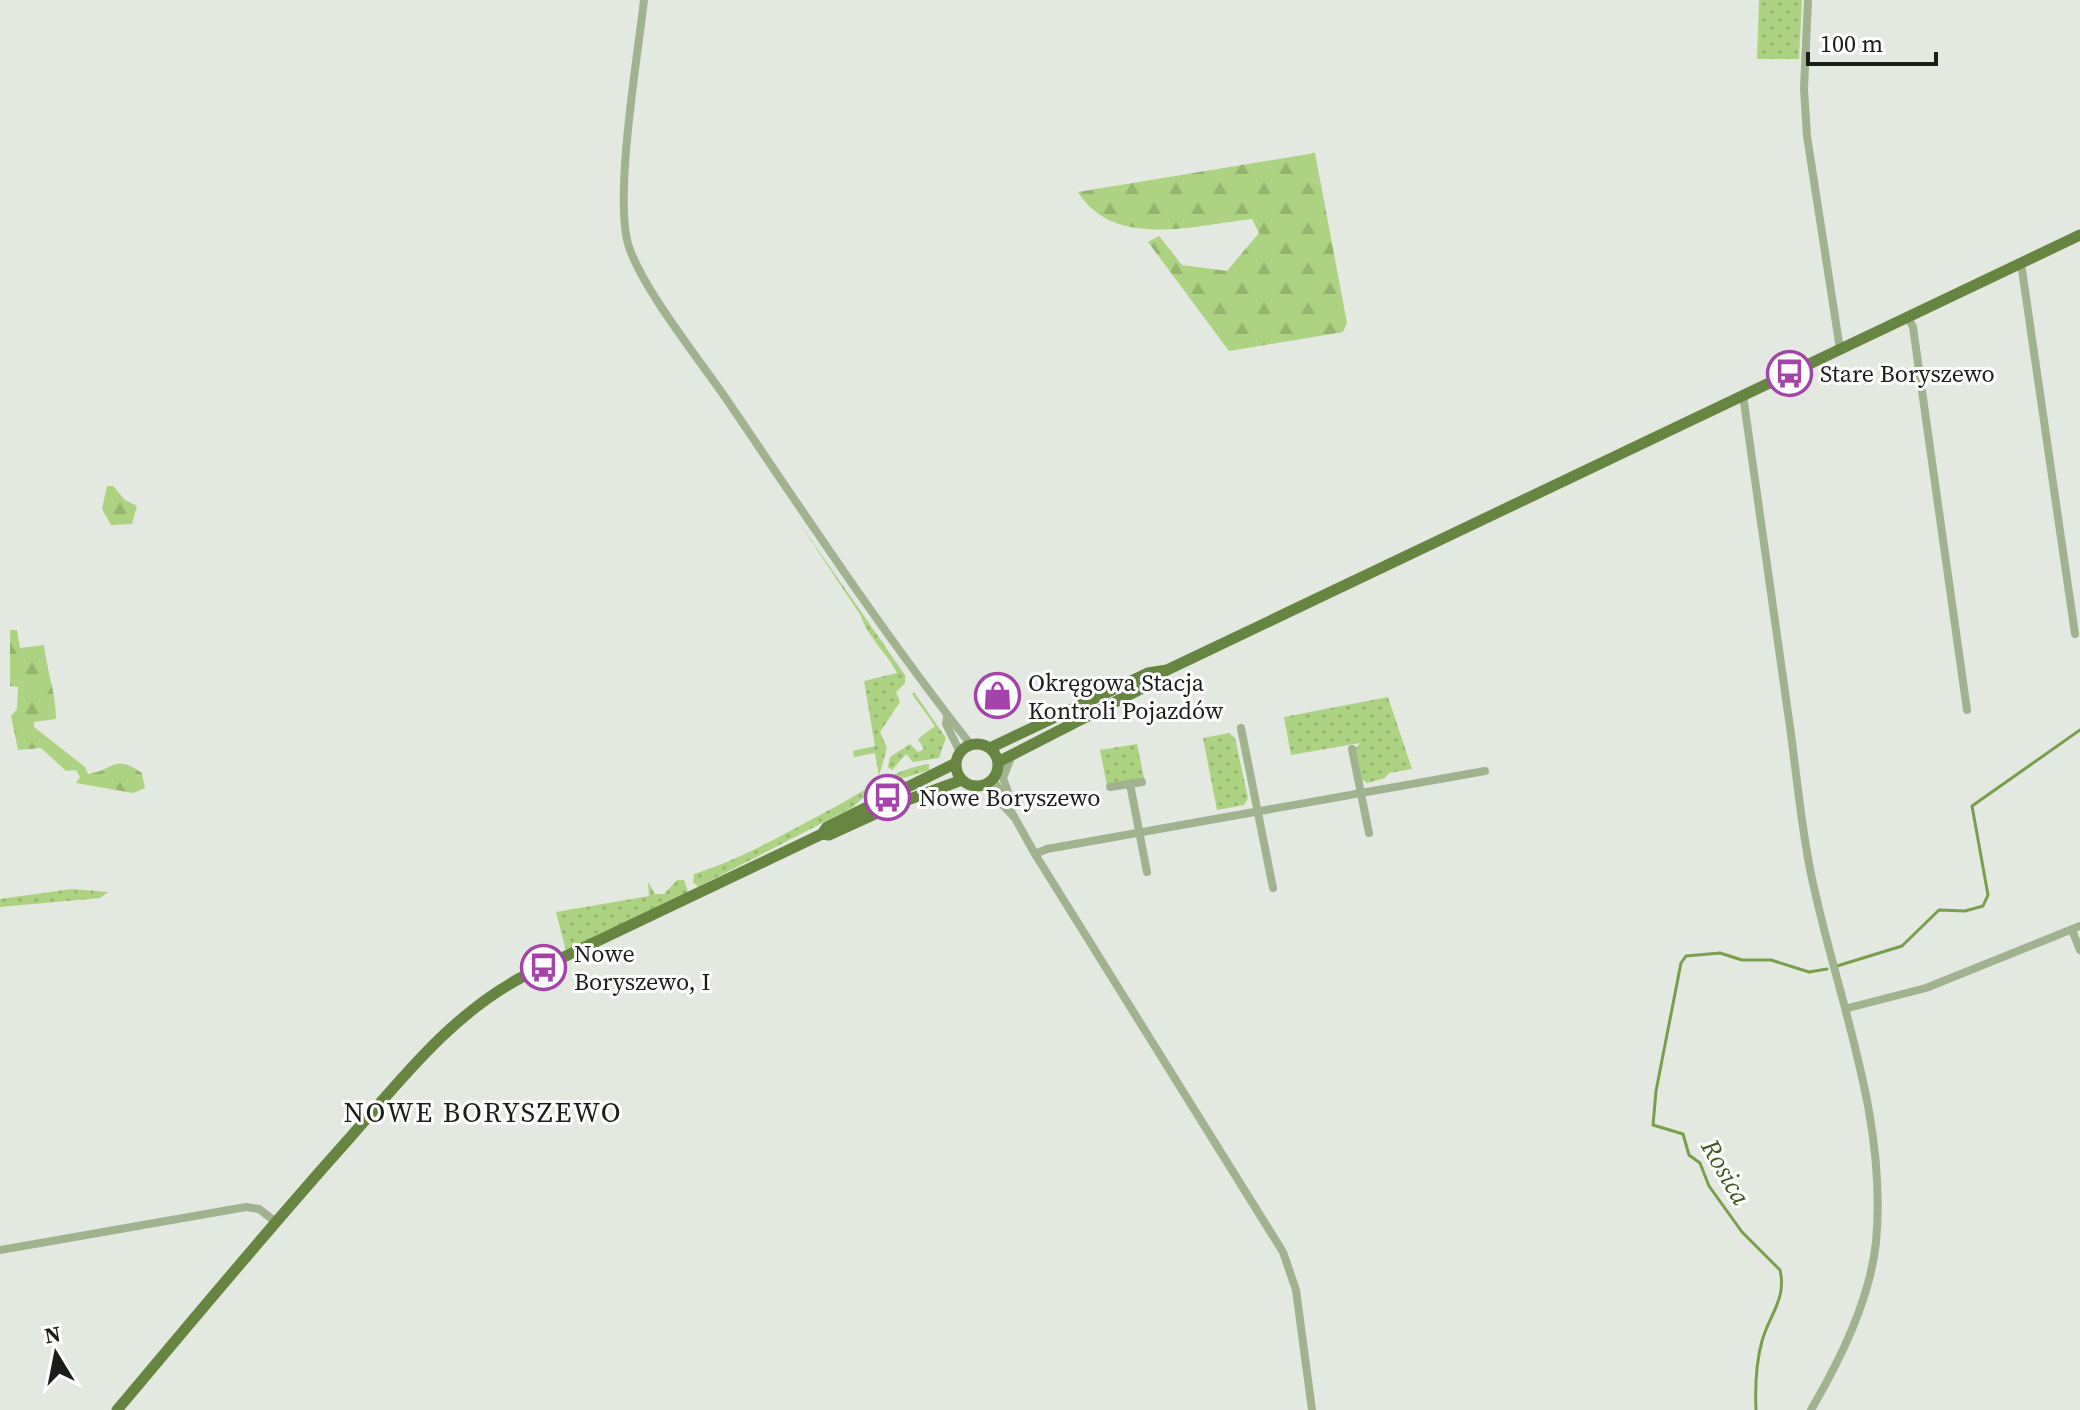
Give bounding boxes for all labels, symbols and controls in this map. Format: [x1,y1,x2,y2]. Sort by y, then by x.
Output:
scale bar [1808,16,1936,66]
text: 100 m [1820,27,1883,60]
bus stop icon: Stare Boryszewo [1765,349,1813,397]
place label: Stare Boryszewo [1820,357,1995,390]
place label: Okręgowa Stacja Kontroli Pojazdów [1028,666,1224,727]
shop icon: Okręgowa Stacja Kontroli Pojazdów [973,672,1021,720]
bus stop icon: Nowe Boryszewo [864,773,912,821]
place label: Nowe Boryszewo [919,781,1100,814]
place label: Nowe Boryszewo, I [574,937,710,998]
bus stop icon: Nowe Boryszewo, I [519,943,567,991]
district label: NOWE BORYSZEWO [343,1093,623,1131]
water label: Rosica [1692,1132,1759,1212]
north arrow [16,1314,96,1394]
text: N [42,1318,63,1350]

